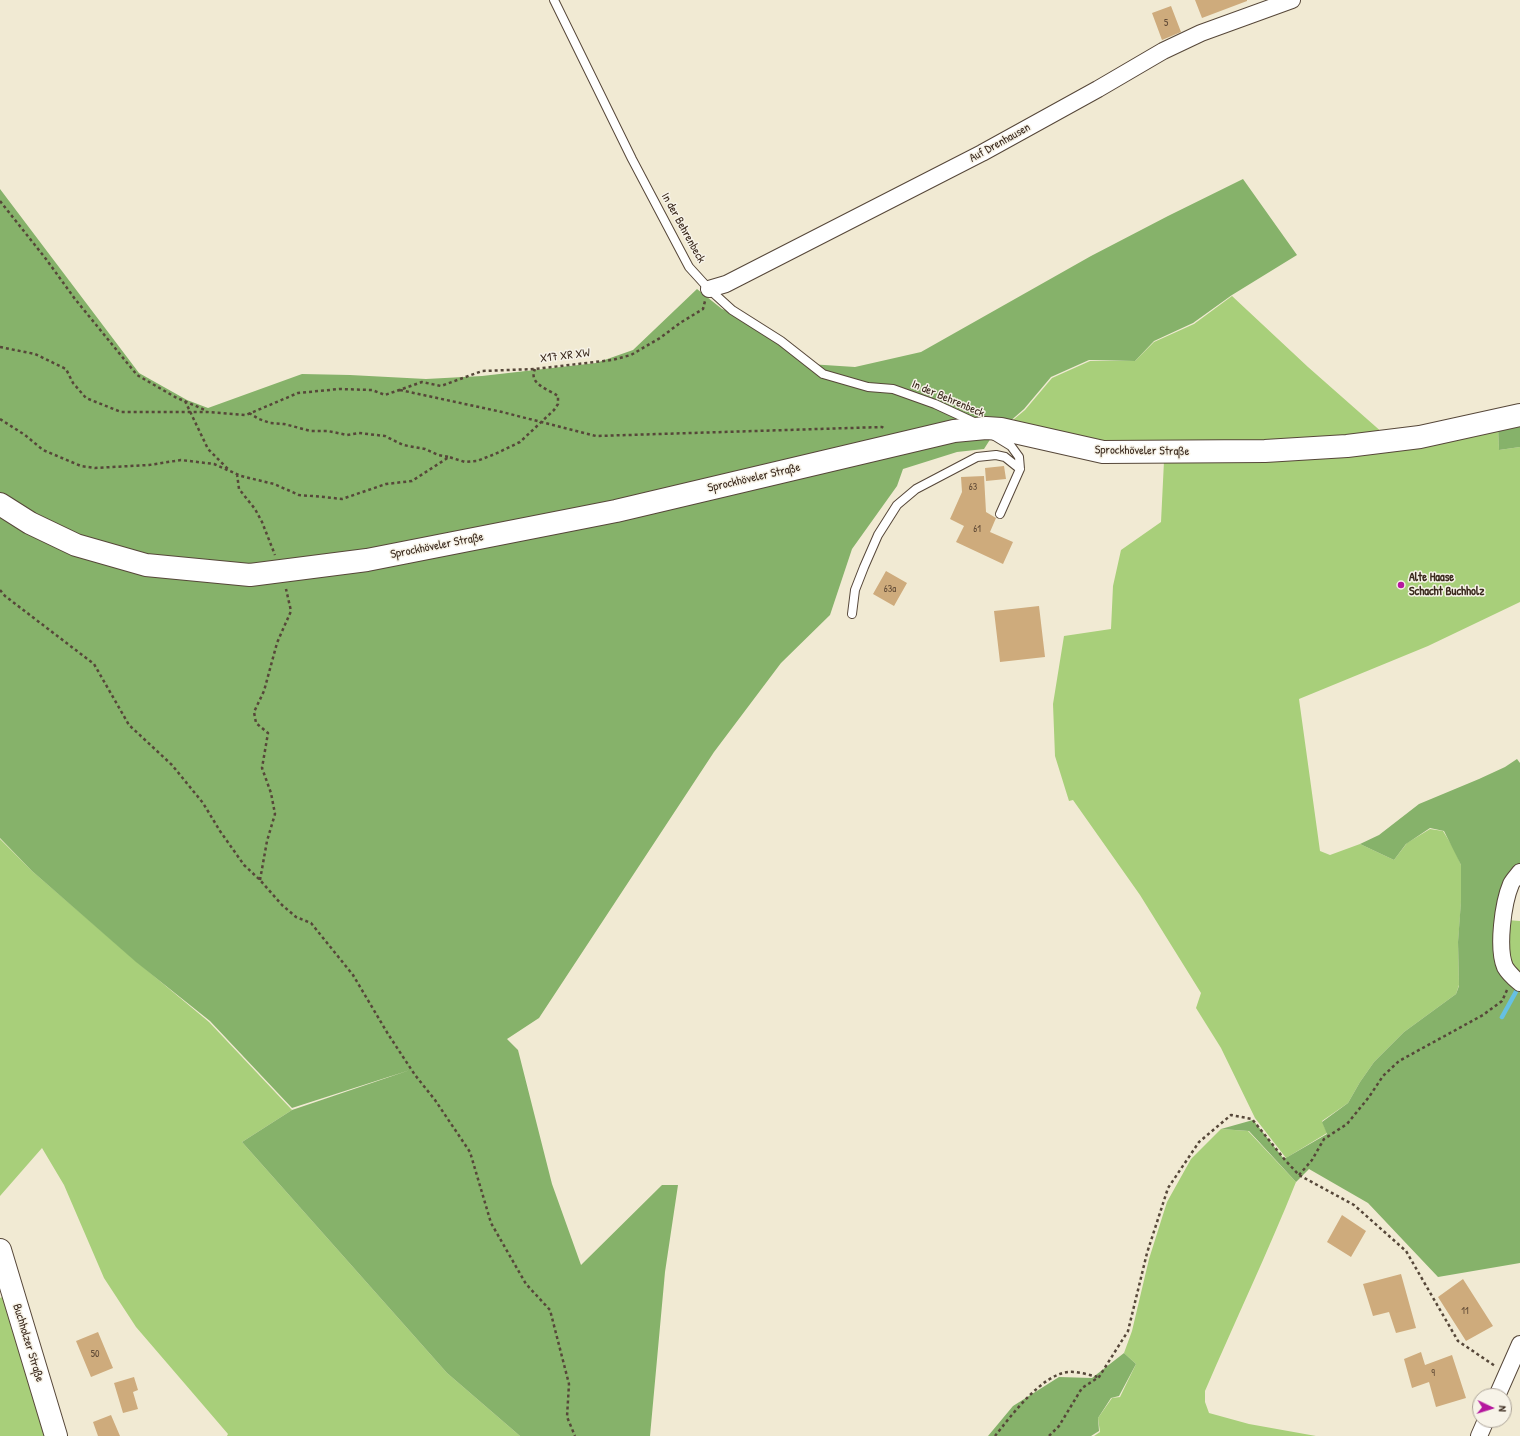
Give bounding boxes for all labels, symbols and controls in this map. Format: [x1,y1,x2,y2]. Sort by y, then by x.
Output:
house number: 5 [1164,17,1168,29]
street label: Auf Drenhausen [967,120,1033,166]
street label: In der Behrenbeck [658,190,708,266]
street label: X17 XR XW [539,346,591,366]
street label: In der Behrenbeck [909,377,987,421]
street label: Sprockhöveler Straße [1095,443,1189,459]
street label: Sprockhöveler Straße [706,460,802,496]
house number: 63 [969,481,977,493]
house number: 61 [973,523,981,535]
street label: Sprockhöveler Straße [389,530,485,562]
place label: Alte Haase Schacht Buchholz [1409,571,1484,599]
marker: Alte Haase Schacht Buchholz [1396,580,1406,590]
house number: 63a [884,583,896,595]
street label: Buchholzer Straße [9,1302,47,1384]
house number: 11 [1461,1305,1469,1317]
house number: 50 [91,1348,99,1360]
house number: 9 [1431,1367,1435,1379]
north arrow [1472,1388,1512,1428]
text: N [1496,1405,1510,1412]

